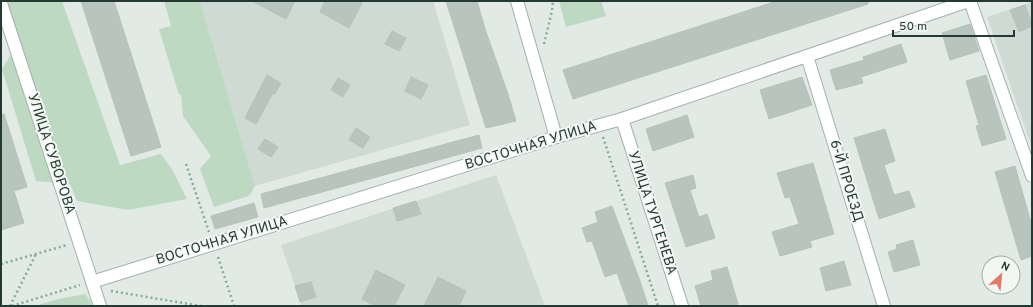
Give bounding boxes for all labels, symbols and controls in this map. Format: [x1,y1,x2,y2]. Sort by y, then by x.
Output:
scale bar [893,12,1014,38]
text: 50 m [899,19,927,35]
street label: УЛИЦА СУВОРОВА [23,91,79,217]
street label: ВОСТОЧНАЯ УЛИЦА [463,118,599,174]
street label: 6-Й ПРОЕЗД [825,138,867,224]
street label: УЛИЦА ТУРГЕНЕВА [624,149,680,277]
street label: ВОСТОЧНАЯ УЛИЦА [154,213,290,269]
north arrow [981,255,1021,295]
text: N [998,259,1012,275]

